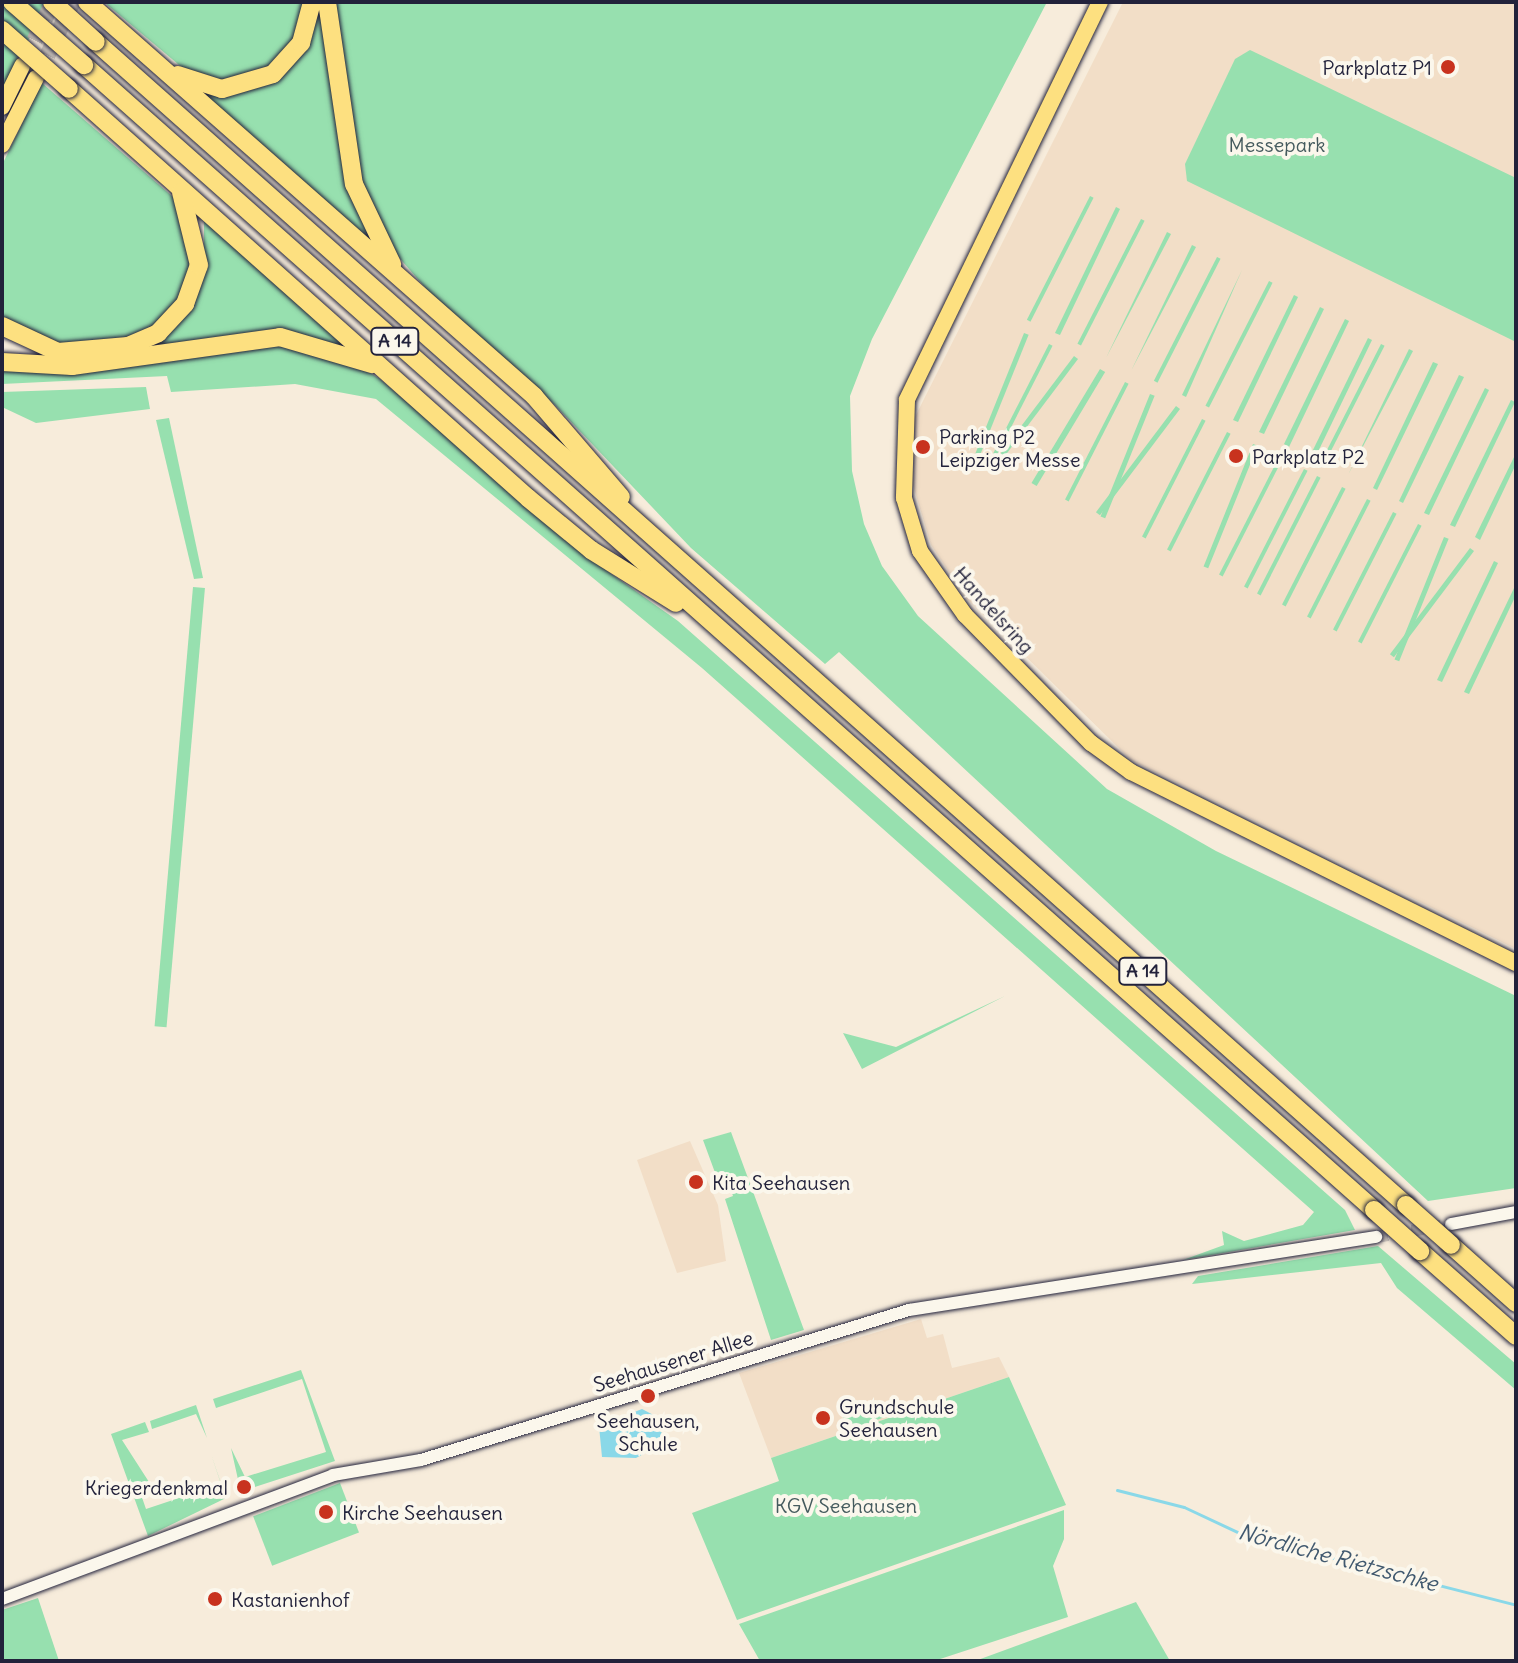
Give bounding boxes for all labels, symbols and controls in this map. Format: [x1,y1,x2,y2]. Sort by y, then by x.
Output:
place label: Parkplatz P1 [1322,55,1432,79]
marker: Parkplatz P1 [1439,58,1457,76]
park label: Messepark [1228,132,1326,156]
road number: A 14 [369,327,421,355]
place label: Parking P2 Leipziger Messe [939,424,1080,471]
marker: Parking P2 Leipziger Messe [914,438,932,456]
place label: Parkplatz P2 [1252,444,1365,468]
marker: Parkplatz P2 [1227,447,1245,465]
street label: Handelsring [949,562,1039,658]
road number: A 14 [1117,957,1169,985]
place label: Kita Seehausen [712,1170,850,1194]
marker: Kita Seehausen [687,1173,705,1191]
street label: Seehausener Allee [590,1325,756,1397]
marker: Seehausen, Schule [639,1387,657,1405]
place label: Grundschule Seehausen [839,1394,954,1441]
place label: Seehausen, Schule [597,1408,699,1455]
marker: Grundschule Seehausen [814,1409,832,1427]
place label: Kriegerdenkmal [85,1475,228,1499]
marker: Kriegerdenkmal [235,1478,253,1496]
park label: KGV Seehausen [775,1493,917,1517]
place label: Kirche Seehausen [342,1500,503,1524]
marker: Kirche Seehausen [317,1503,335,1521]
water label: Nördliche Rietzschke [1235,1519,1441,1597]
place label: Kastanienhof [231,1587,350,1611]
marker: Kastanienhof [206,1590,224,1608]

